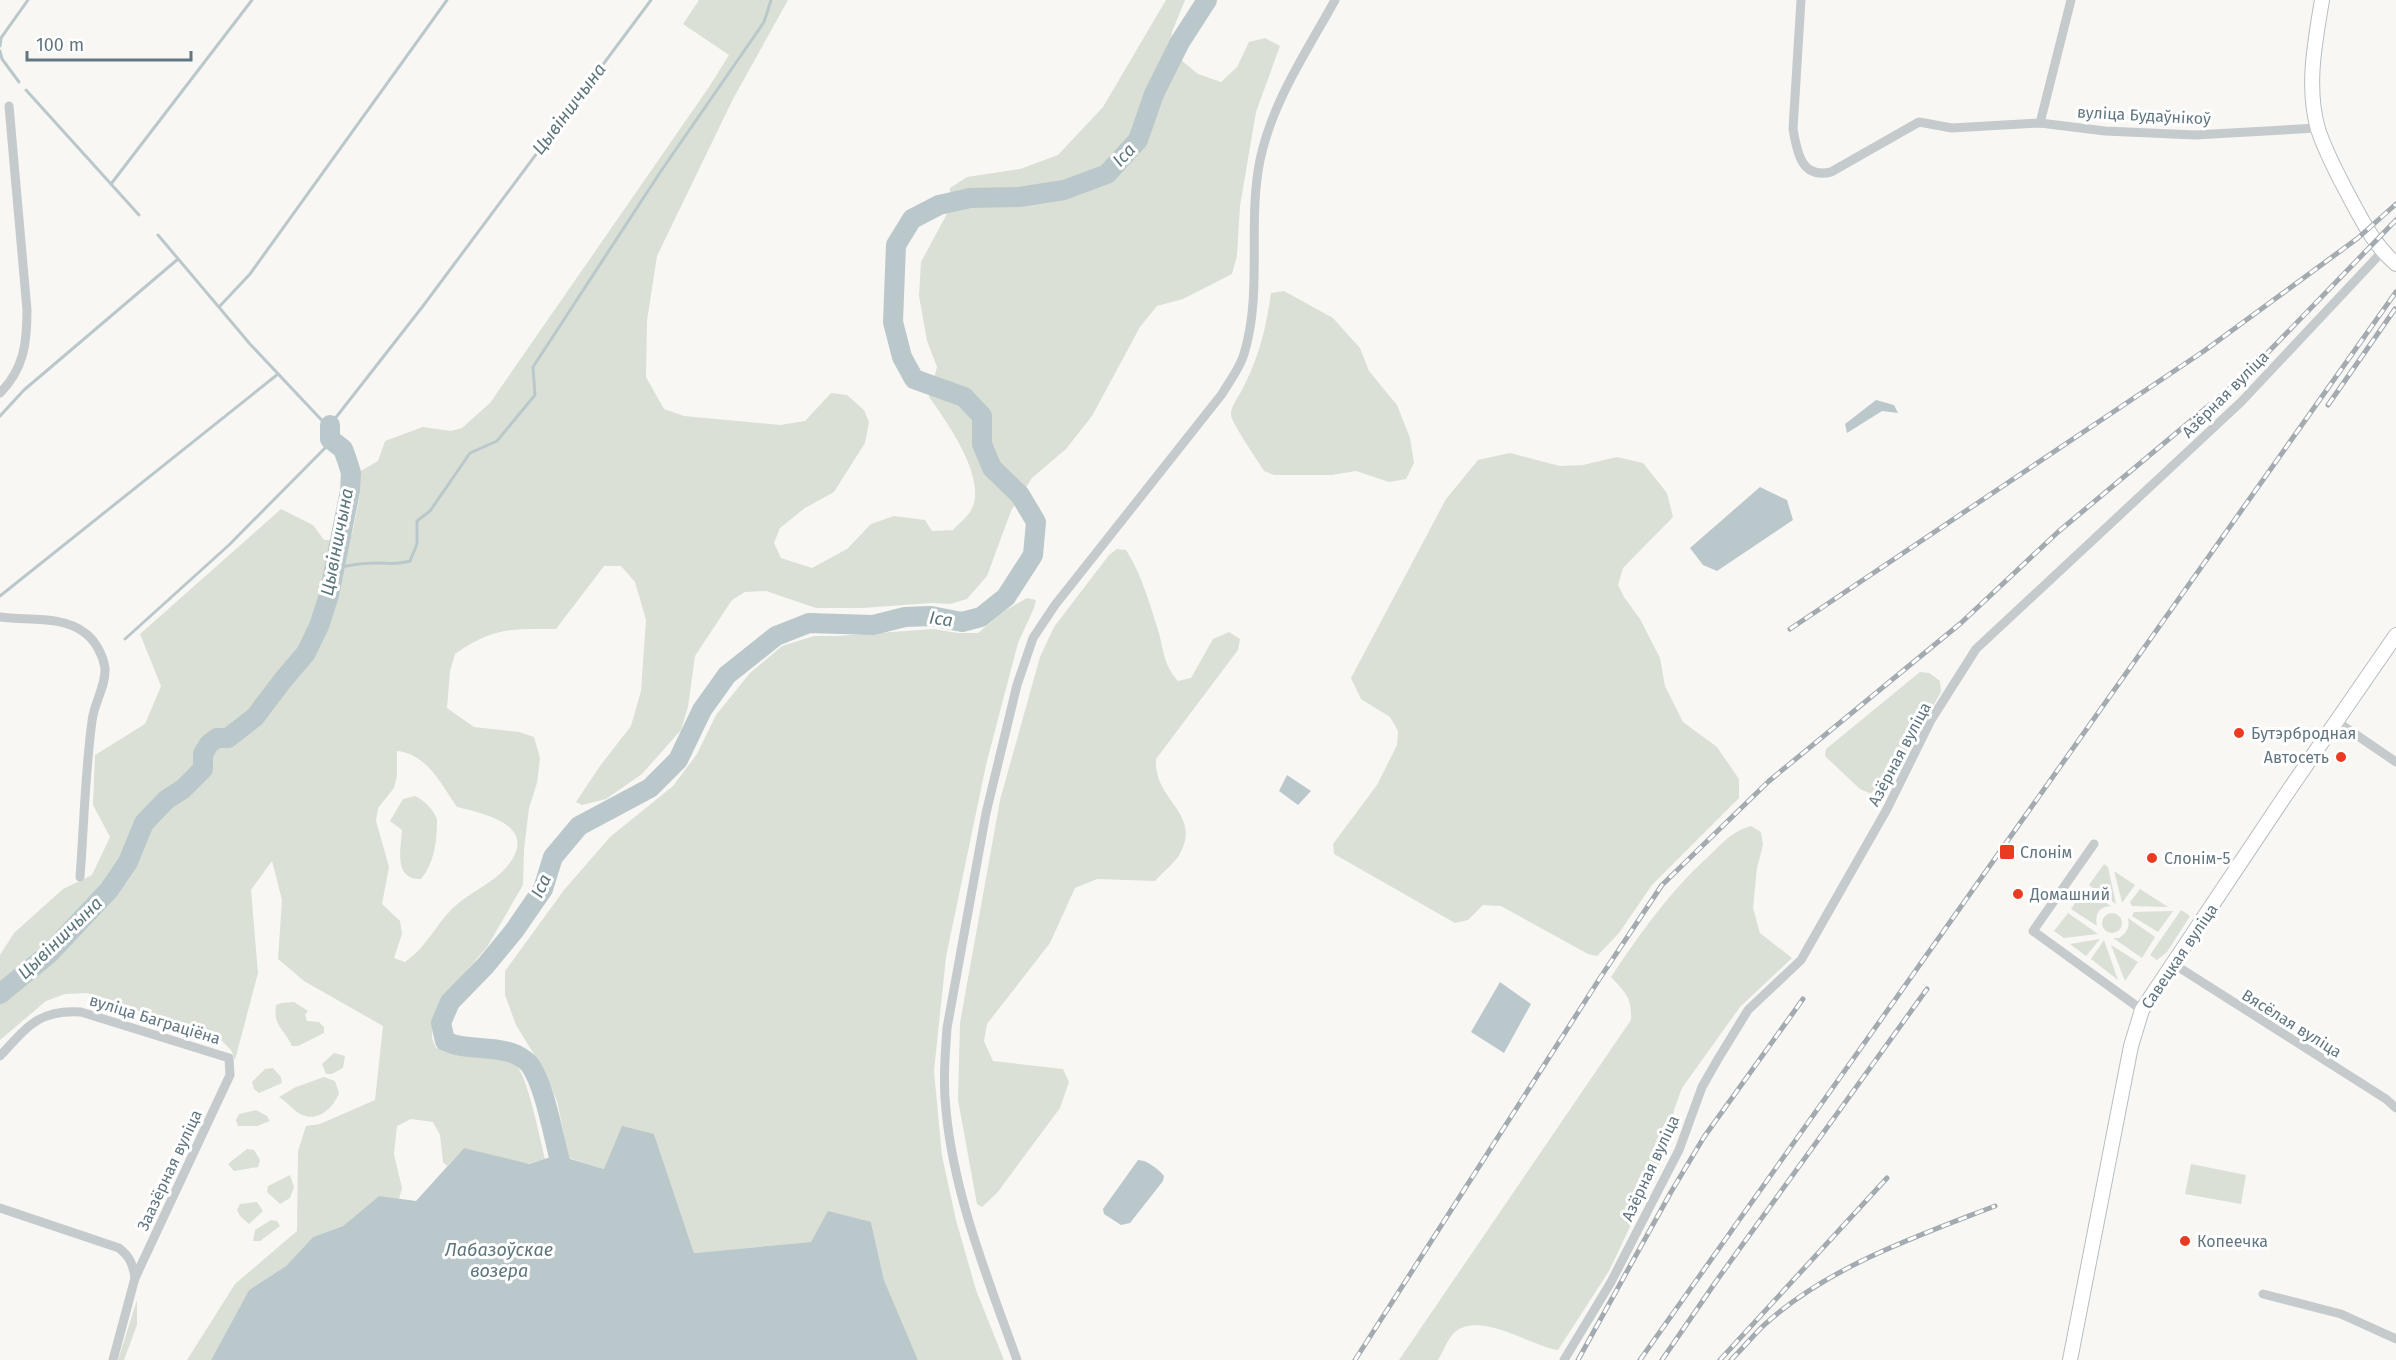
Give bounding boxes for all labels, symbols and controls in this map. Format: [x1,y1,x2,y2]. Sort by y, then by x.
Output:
scale bar [27,24,190,62]
text: 100 m [36,34,84,56]
water label: Цывіншчына [527,59,611,159]
street label: вуліца Будаўнікоў [2077,103,2211,128]
water label: Іса [1108,139,1140,171]
street label: Азёрная вуліца [2178,347,2273,442]
water label: Цывіншчына [316,486,358,598]
water label: Іса [928,606,954,632]
street label: Азёрная вуліца [1864,699,1935,809]
place label: Бутэрбродная [2251,724,2356,743]
marker: Бутэрбродная [2232,726,2246,740]
place label: Автосеть [2264,748,2329,767]
marker: Автосеть [2334,750,2348,764]
marker: Слонім [1998,843,2016,861]
place label: Слонім [2020,843,2072,862]
place label: Слонім-5 [2164,849,2231,868]
marker: Слонім-5 [2145,851,2159,865]
water label: Іса [526,871,556,901]
place label: Домашний [2029,885,2110,904]
marker: Домашний [2011,887,2025,901]
water label: Цывіншчына [13,892,107,984]
street label: Савецкая вуліца [2137,900,2222,1012]
street label: Вясёлая вуліца [2238,985,2345,1062]
street label: вуліца Баграціёна [87,990,223,1048]
street label: Заазёрная вуліца [133,1107,206,1234]
street label: Азёрная вуліца [1618,1112,1683,1224]
place label: Копеечка [2197,1232,2268,1251]
marker: Копеечка [2178,1234,2192,1248]
water label: Лабазоўскае возера [444,1239,553,1282]

